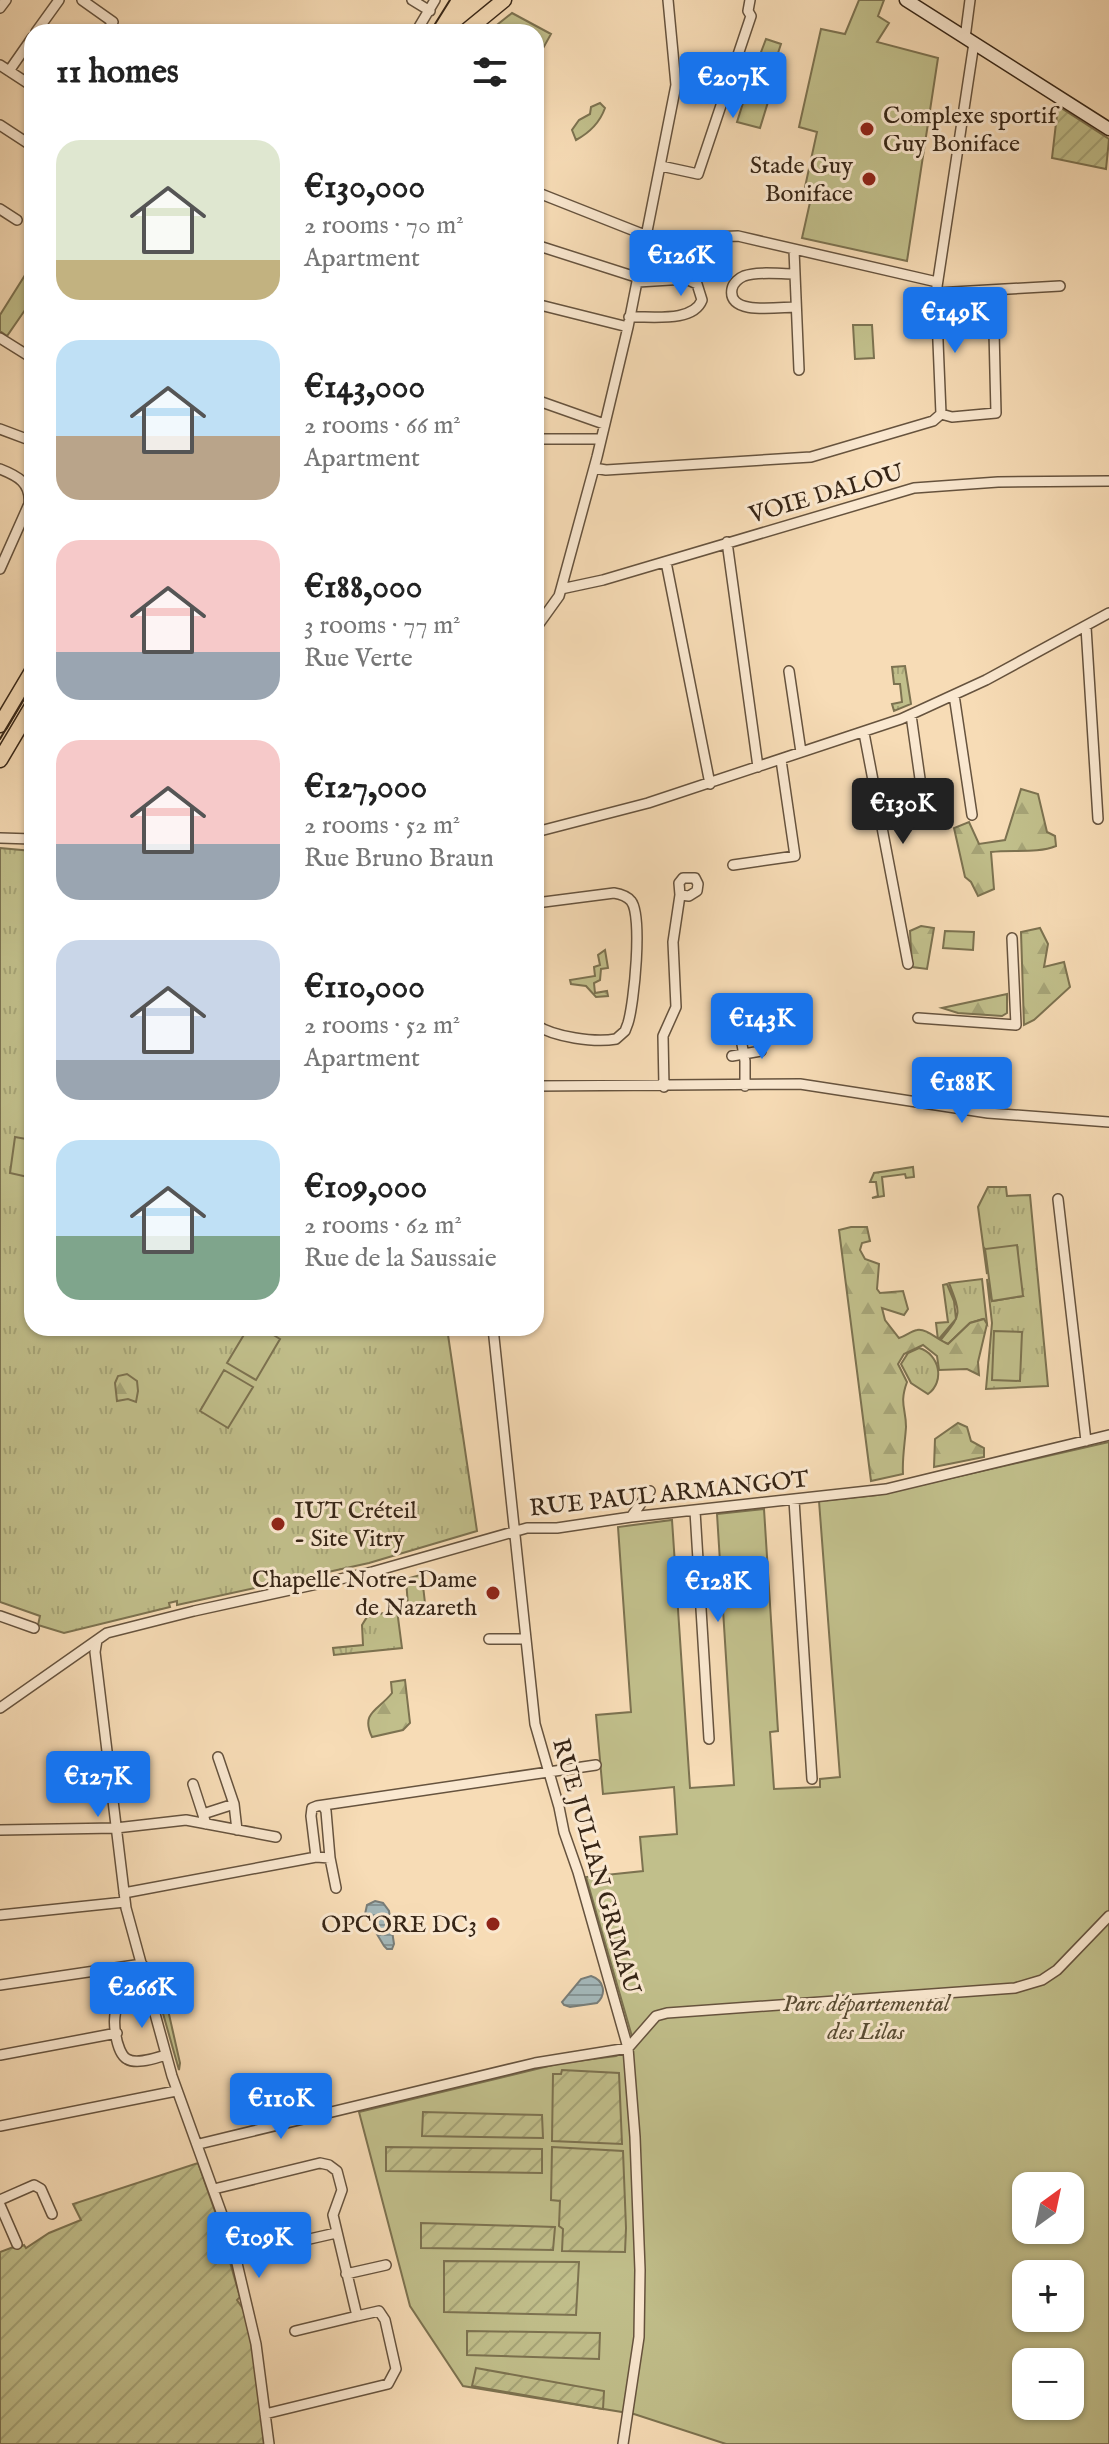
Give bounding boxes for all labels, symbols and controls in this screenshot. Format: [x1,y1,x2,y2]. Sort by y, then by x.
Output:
icon: filters [468,50,512,94]
text: 11 homes [56,51,179,94]
pin: €207K [677,52,789,120]
text: €207K [697,61,769,94]
place label: Complexe sportif Guy Boniface [883,101,1061,160]
marker: Complexe sportif Guy Boniface [858,120,876,138]
place label: Stade Guy Boniface [750,151,853,210]
text: €130,000 [304,166,425,209]
marker: Stade Guy Boniface [860,170,878,188]
icon: home [120,172,216,268]
text: 2 rooms · 70 m² [304,209,464,242]
pin: €126K [625,230,737,298]
text: €126K [648,239,714,272]
text: Apartment [304,242,420,275]
pin: €149K [899,287,1011,355]
text: €149K [921,296,989,329]
text: €143,000 [304,366,425,409]
icon: home [120,372,216,468]
text: 2 rooms · 66 m² [304,409,461,442]
text: Apartment [304,442,420,475]
street label: VOIE DALOU [745,457,908,532]
text: €188,000 [304,566,422,609]
icon: home [120,572,216,668]
text: 3 rooms · 77 m² [304,609,461,642]
text: Rue Verte [304,642,413,675]
text: €127,000 [304,766,427,809]
icon: home [120,772,216,868]
pin: €130K [847,778,959,846]
text: €130K [870,787,936,820]
text: 2 rooms · 52 m² [304,809,460,842]
text: Rue Bruno Braun [304,842,494,875]
text: €110,000 [304,966,425,1009]
icon: home [120,972,216,1068]
pin: €143K [706,993,818,1061]
text: €143K [729,1002,795,1035]
text: 2 rooms · 52 m² [304,1009,460,1042]
text: Apartment [304,1042,420,1075]
pin: €188K [906,1057,1018,1125]
text: €188K [930,1066,994,1099]
text: €109,000 [304,1166,427,1209]
icon: home [120,1172,216,1268]
text: 2 rooms · 62 m² [304,1209,462,1242]
text: Rue de la Saussaie [304,1242,497,1275]
street label: RUE PAUL ARMANGOT [528,1464,811,1525]
place label: IUT Créteil - Site Vitry [294,1496,417,1555]
marker: IUT Créteil - Site Vitry [269,1515,287,1533]
pin: €128K [662,1556,774,1624]
place label: Chapelle Notre-Dame de Nazareth [252,1565,477,1624]
text: €128K [685,1565,751,1598]
marker: Chapelle Notre-Dame de Nazareth [484,1584,502,1602]
street label: RUE JULIAN GRIMAU [544,1735,647,1999]
pin: €127K [42,1751,154,1819]
text: €127K [64,1760,132,1793]
place label: OPCORE DC3 [321,1910,477,1941]
marker: OPCORE DC3 [484,1915,502,1933]
pin: €266K [86,1962,198,2030]
text: €266K [108,1971,176,2004]
park label: Parc départemental des Lilas [782,1989,952,2048]
pin: €110K [225,2073,337,2141]
text: €110K [248,2082,314,2115]
north arrow [1012,2172,1084,2244]
map controls [1012,2172,1084,2420]
pin: €109K [203,2212,315,2280]
text: €109K [225,2221,293,2254]
button: + [1012,2260,1084,2332]
button: − [1012,2348,1084,2420]

